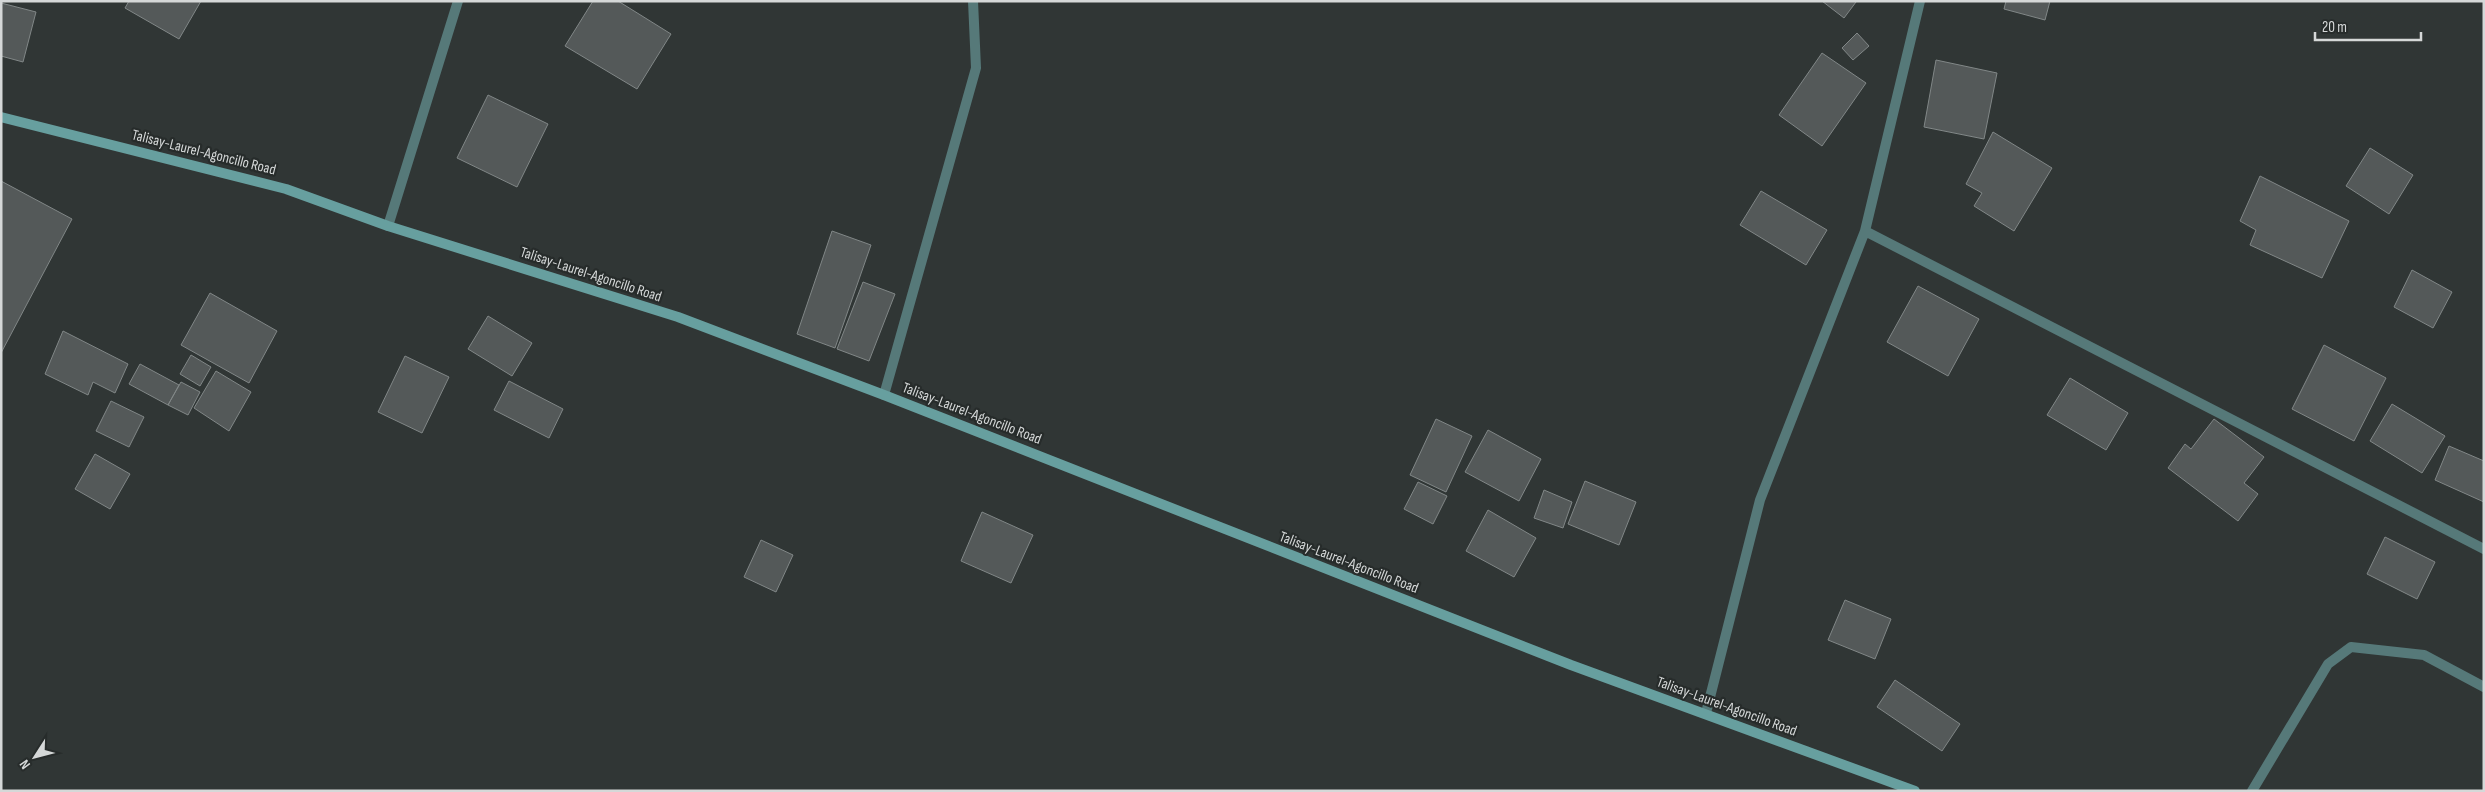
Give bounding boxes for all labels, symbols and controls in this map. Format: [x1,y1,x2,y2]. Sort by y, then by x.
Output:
scale bar [2315,10,2421,42]
text: 20 m [2322,18,2347,37]
street label: Talisay-Laurel-Agoncillo Road [130,125,278,180]
street label: Talisay-Laurel-Agoncillo Road [518,243,664,306]
street label: Talisay-Laurel-Agoncillo Road [899,378,1044,449]
street label: Talisay-Laurel-Agoncillo Road [1276,527,1421,598]
street label: Talisay-Laurel-Agoncillo Road [1654,672,1800,741]
north arrow [10,732,60,782]
text: N [16,756,34,772]

